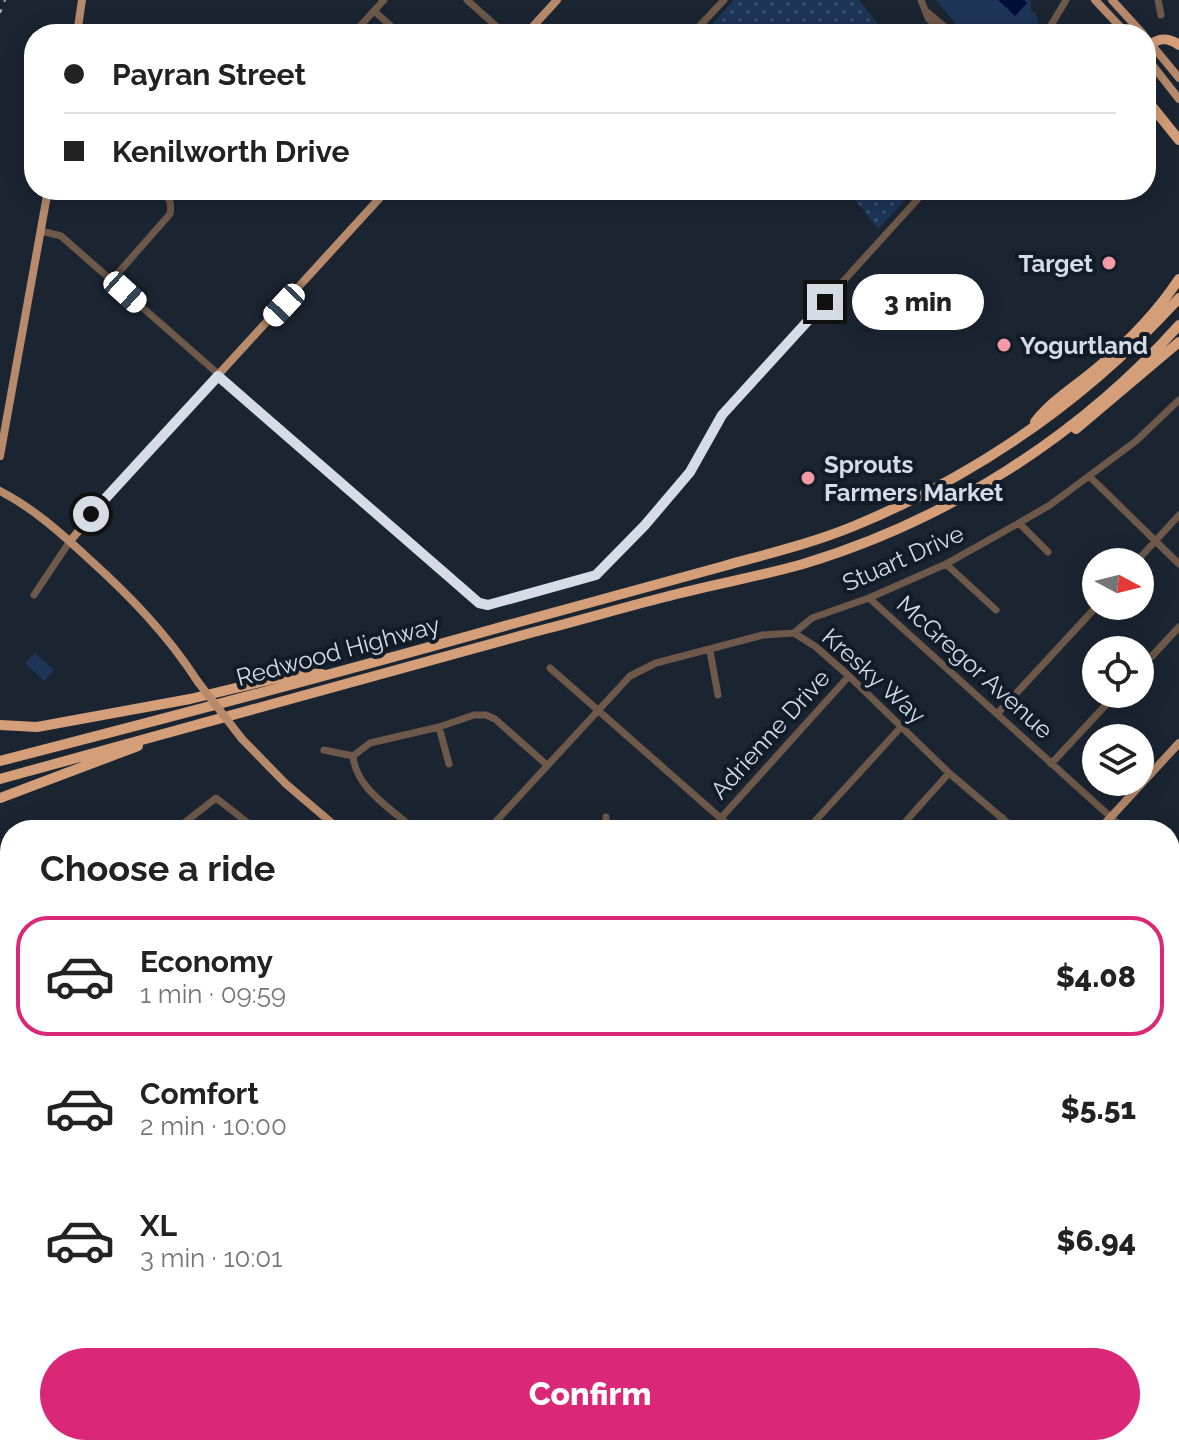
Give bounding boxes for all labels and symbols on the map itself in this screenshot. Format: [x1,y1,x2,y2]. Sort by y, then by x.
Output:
place label: Target [1019,249,1093,278]
marker: Target [1100,254,1118,272]
car [99,267,151,317]
callout: 3 min [853,274,985,330]
car [259,279,309,331]
route end [807,284,843,320]
place label: Yogurtland [1020,331,1148,360]
marker: Yogurtland [995,336,1013,354]
place label: Sprouts Farmers Market [824,450,1003,507]
marker: Sprouts Farmers Market [799,469,817,487]
route start [73,496,109,532]
street label: Stuart Drive [838,518,968,598]
north arrow [1082,548,1154,620]
street label: McGregor Avenue [891,589,1059,745]
street label: Redwood Highway [233,610,443,692]
street label: Kresky Way [816,622,932,730]
street label: Adrienne Drive [704,663,836,805]

